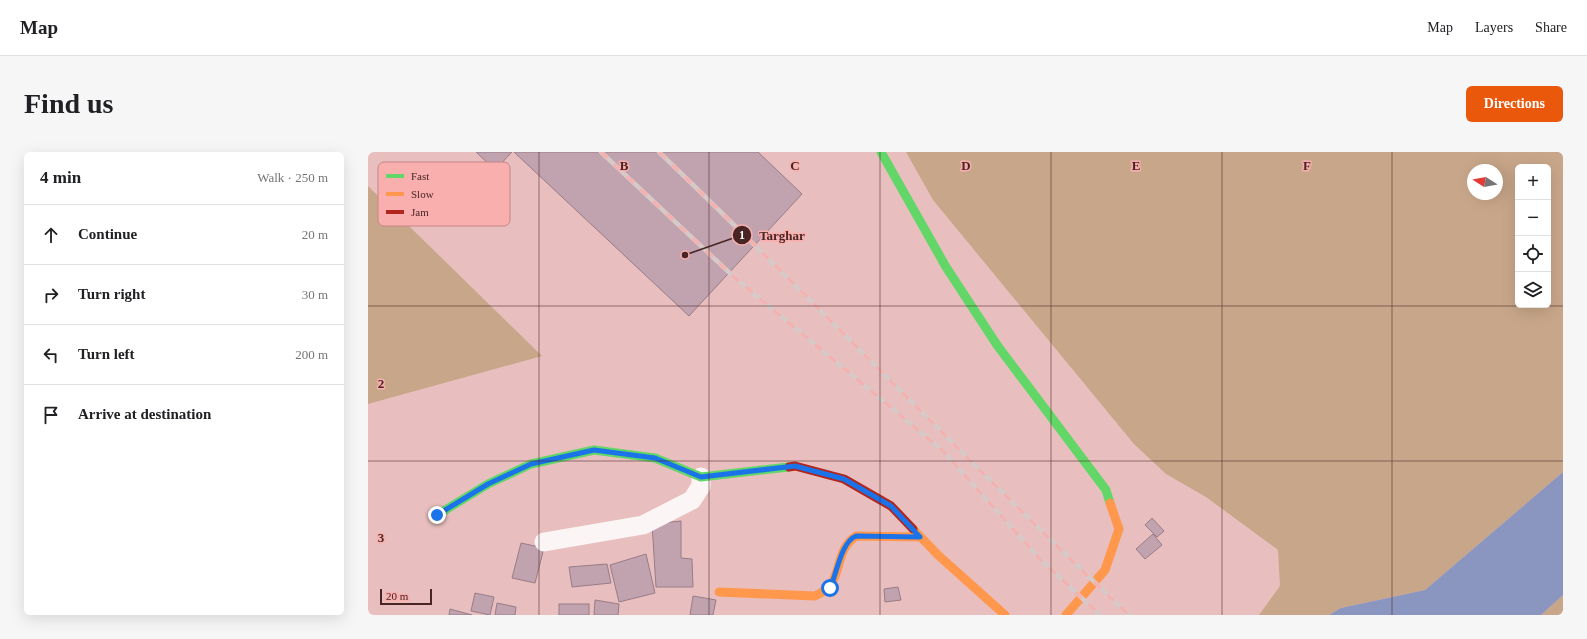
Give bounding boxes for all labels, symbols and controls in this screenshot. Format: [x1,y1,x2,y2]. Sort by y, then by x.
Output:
text: Map [20,17,58,38]
text: Map [1427,20,1453,35]
text: Layers [1475,20,1513,35]
text: Share [1535,20,1567,35]
button: Directions [1466,86,1563,122]
text: Find us [24,88,114,119]
text: B [620,158,629,173]
text: C [790,158,800,173]
text: D [961,158,971,173]
text: E [1132,158,1140,173]
text: F [1303,158,1311,173]
legend [378,162,510,226]
north arrow [1467,164,1503,200]
map controls [1515,164,1551,308]
button: + [1515,164,1551,200]
text: 4 min [40,168,81,187]
text: Walk · 250 m [257,170,328,185]
text: Fast [411,170,429,182]
text: Slow [411,188,434,200]
button: − [1515,200,1551,236]
text: Jam [411,206,429,218]
callout: Targhar [732,223,813,248]
icon: ahead [40,224,62,246]
text: Continue [78,226,137,242]
text: 20 m [302,227,328,242]
text: 1 [739,228,745,242]
text: Targhar [759,228,805,243]
button: locate [1515,236,1551,272]
button: layers [1515,272,1551,308]
icon: right [40,284,62,306]
text: Turn right [78,286,145,302]
text: 30 m [302,287,328,302]
icon: left [40,344,62,366]
text: Turn left [78,346,135,362]
text: 200 m [295,347,328,362]
text: 2 [378,376,384,391]
icon: arrive [40,404,62,426]
text: Arrive at destination [78,406,211,422]
route end [428,506,446,524]
text: 3 [378,530,385,545]
route start [821,579,839,597]
scale bar [380,587,432,606]
text: 20 m [386,590,408,602]

